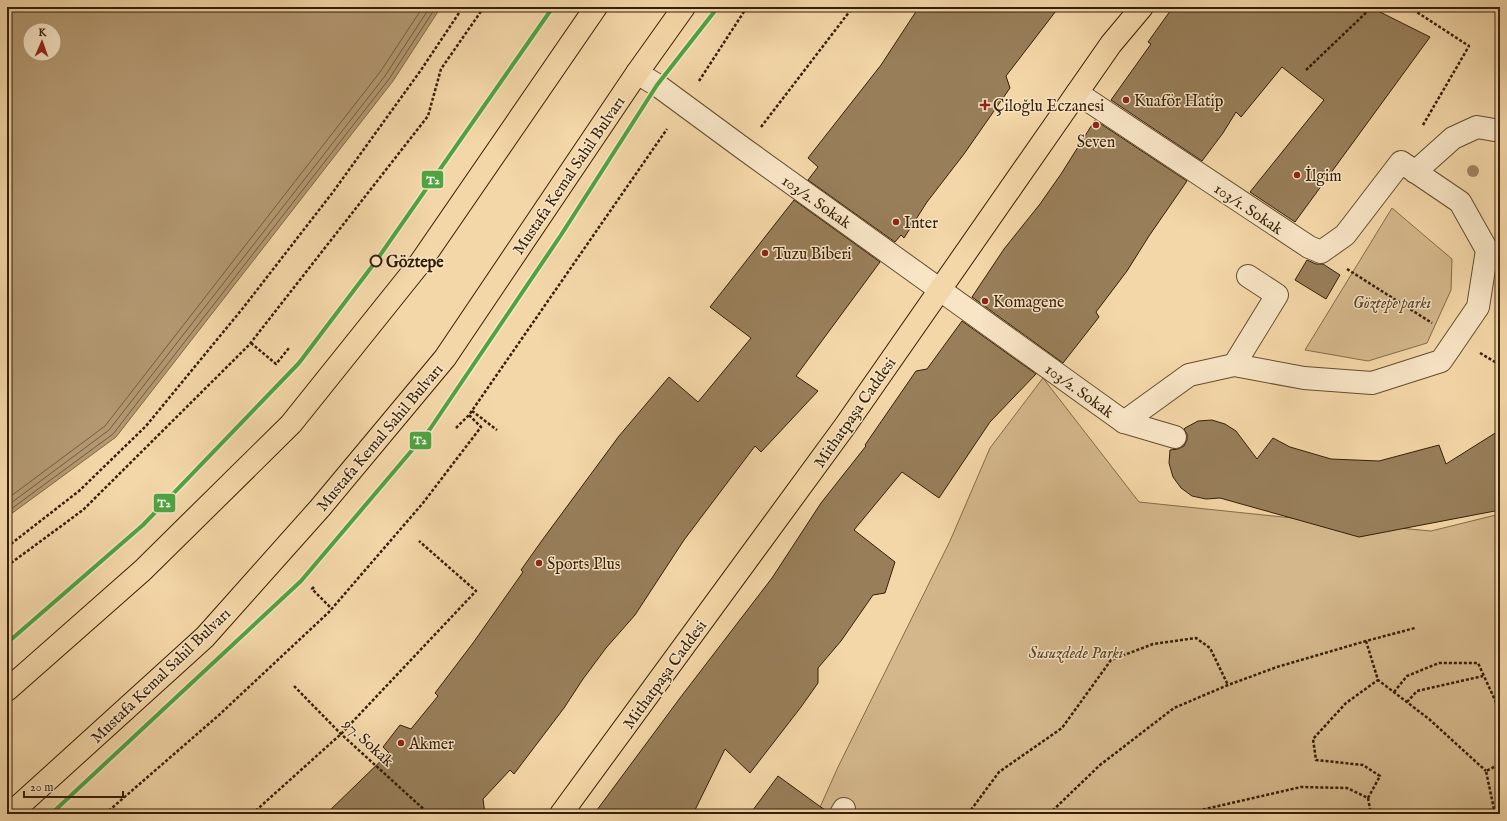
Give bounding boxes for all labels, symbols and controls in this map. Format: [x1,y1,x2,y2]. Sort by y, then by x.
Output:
north arrow [22,22,62,62]
text: K [38,26,48,40]
place label: Kuaför Hatip [1134,92,1224,112]
street label: Mustafa Kemal Sahil Bulvarı [509,93,630,259]
marker: Kuaför Hatip [1121,95,1131,105]
place label: Çiloğlu Eczanesi [993,97,1104,117]
marker: Çiloğlu Eczanesi [980,100,990,110]
marker: Seven [1091,120,1101,130]
place label: Seven [1077,133,1116,153]
place label: İlgim [1305,165,1342,187]
line badge: T2 [421,170,444,189]
marker: İlgim [1292,170,1302,180]
street label: 103/2. Sokak [777,171,855,234]
text: T2 [425,174,440,188]
street label: 103/1. Sokak [1210,179,1287,240]
place label: Inter [904,214,938,234]
marker: Inter [891,217,901,227]
place label: Tuzu Biberi [773,245,852,265]
marker: Tuzu Biberi [760,248,770,258]
place label: Göztepe [386,253,444,273]
marker: Göztepe [369,254,383,268]
place label: Komagene [993,293,1064,313]
park label: Göztepe parkı [1353,294,1431,314]
marker: Komagene [980,296,990,306]
street label: Mithatpaşa Caddesi [810,354,901,472]
street label: Mustafa Kemal Sahil Bulvarı [313,360,448,516]
street label: 103/2. Sokak [1040,360,1118,424]
line badge: T2 [409,431,432,450]
text: T2 [412,434,427,448]
line badge: T2 [153,493,176,513]
text: T2 [156,497,171,511]
place label: Sports Plus [547,555,621,575]
marker: Sports Plus [534,558,544,568]
street label: Mustafa Kemal Sahil Bulvarı [87,604,235,748]
street label: Mithatpaşa Caddesi [619,617,712,734]
park label: Susuzdede Parkı [1029,644,1123,664]
street label: 97. Sokak [337,714,398,772]
place label: Akmer [408,735,454,755]
marker: Akmer [396,738,406,748]
scale bar [24,773,123,799]
text: 20 m [30,780,53,795]

